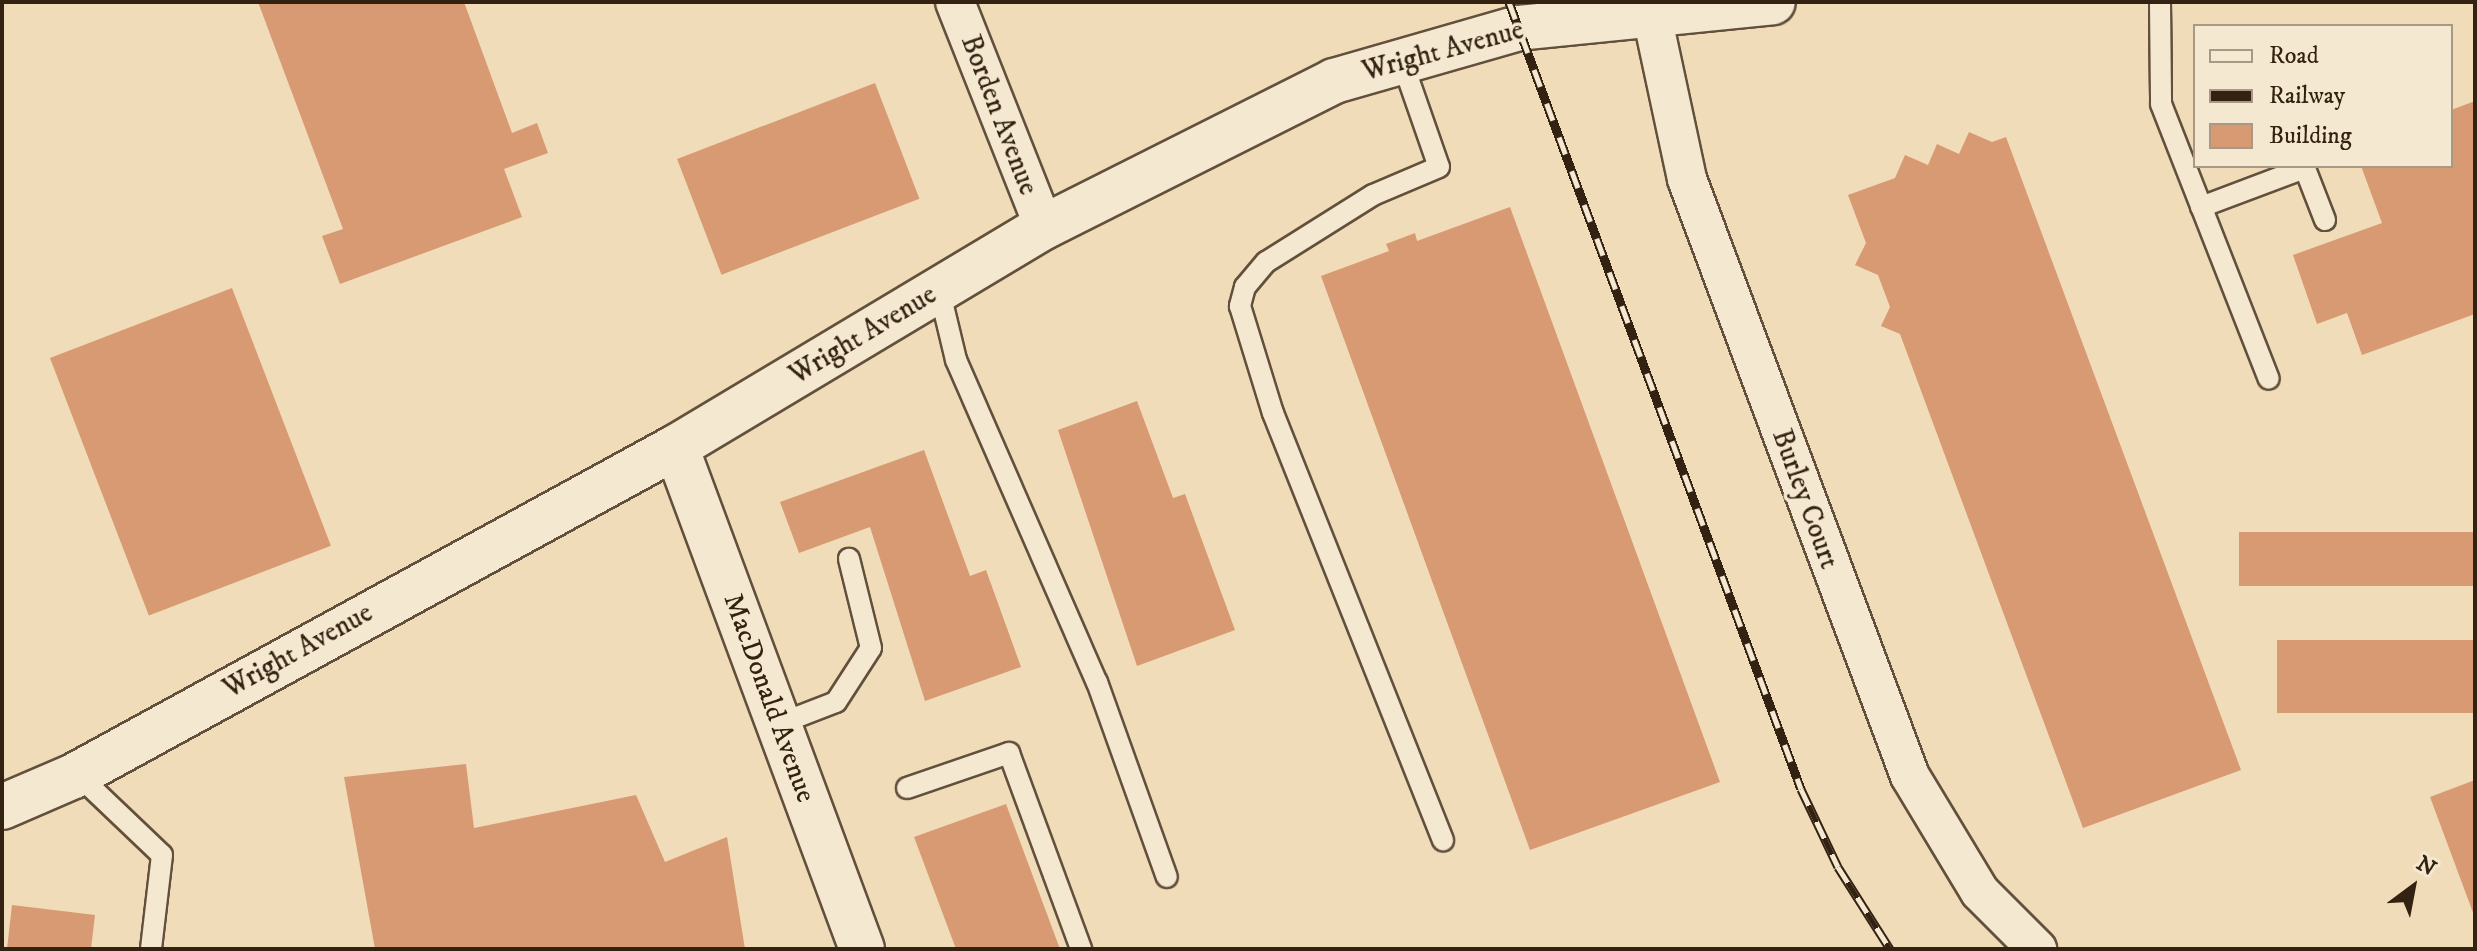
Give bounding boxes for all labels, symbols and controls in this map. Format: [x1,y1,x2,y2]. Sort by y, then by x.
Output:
street label: Wright Avenue [1359,13,1527,89]
legend [2193,24,2453,168]
street label: Borden Avenue [953,30,1045,200]
text: Road [2269,41,2319,71]
text: Railway [2269,81,2345,111]
text: Building [2269,121,2352,151]
street label: Wright Avenue [783,278,943,392]
street label: Burley Court [1764,425,1846,573]
street label: MacDonald Avenue [716,589,822,807]
street label: Wright Avenue [217,596,379,706]
north arrow [2373,847,2453,927]
text: N [2411,850,2441,882]

